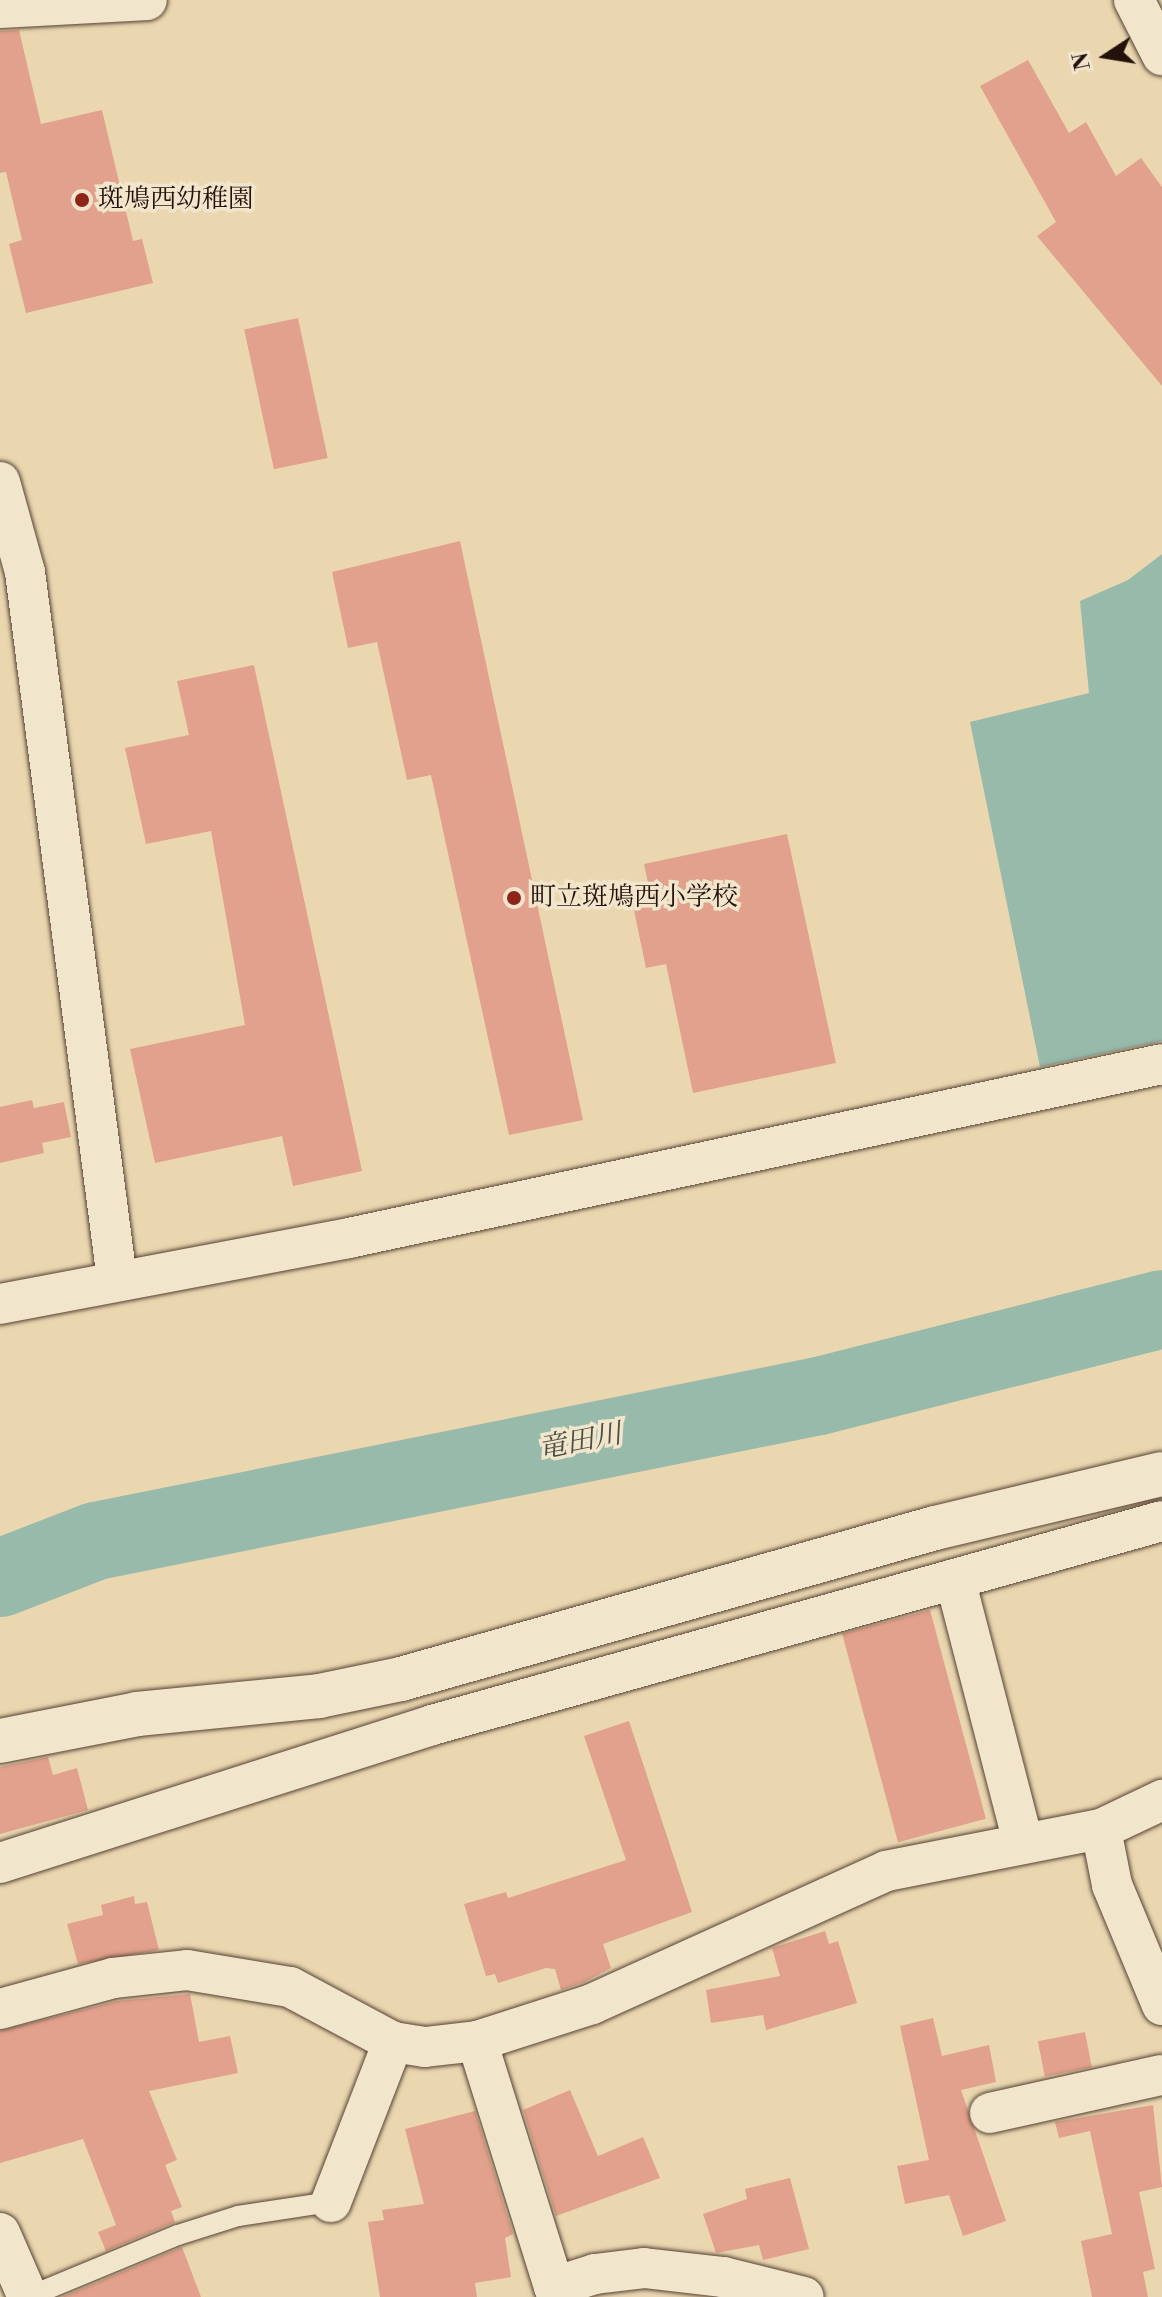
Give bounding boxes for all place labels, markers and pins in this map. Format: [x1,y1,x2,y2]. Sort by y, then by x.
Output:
place label: 斑鳩西幼稚園 [98,184,254,216]
marker: 斑鳩西幼稚園 [73,191,91,209]
place label: 町立斑鳩西小学校 [530,882,738,914]
marker: 町立斑鳩西小学校 [505,889,523,907]

